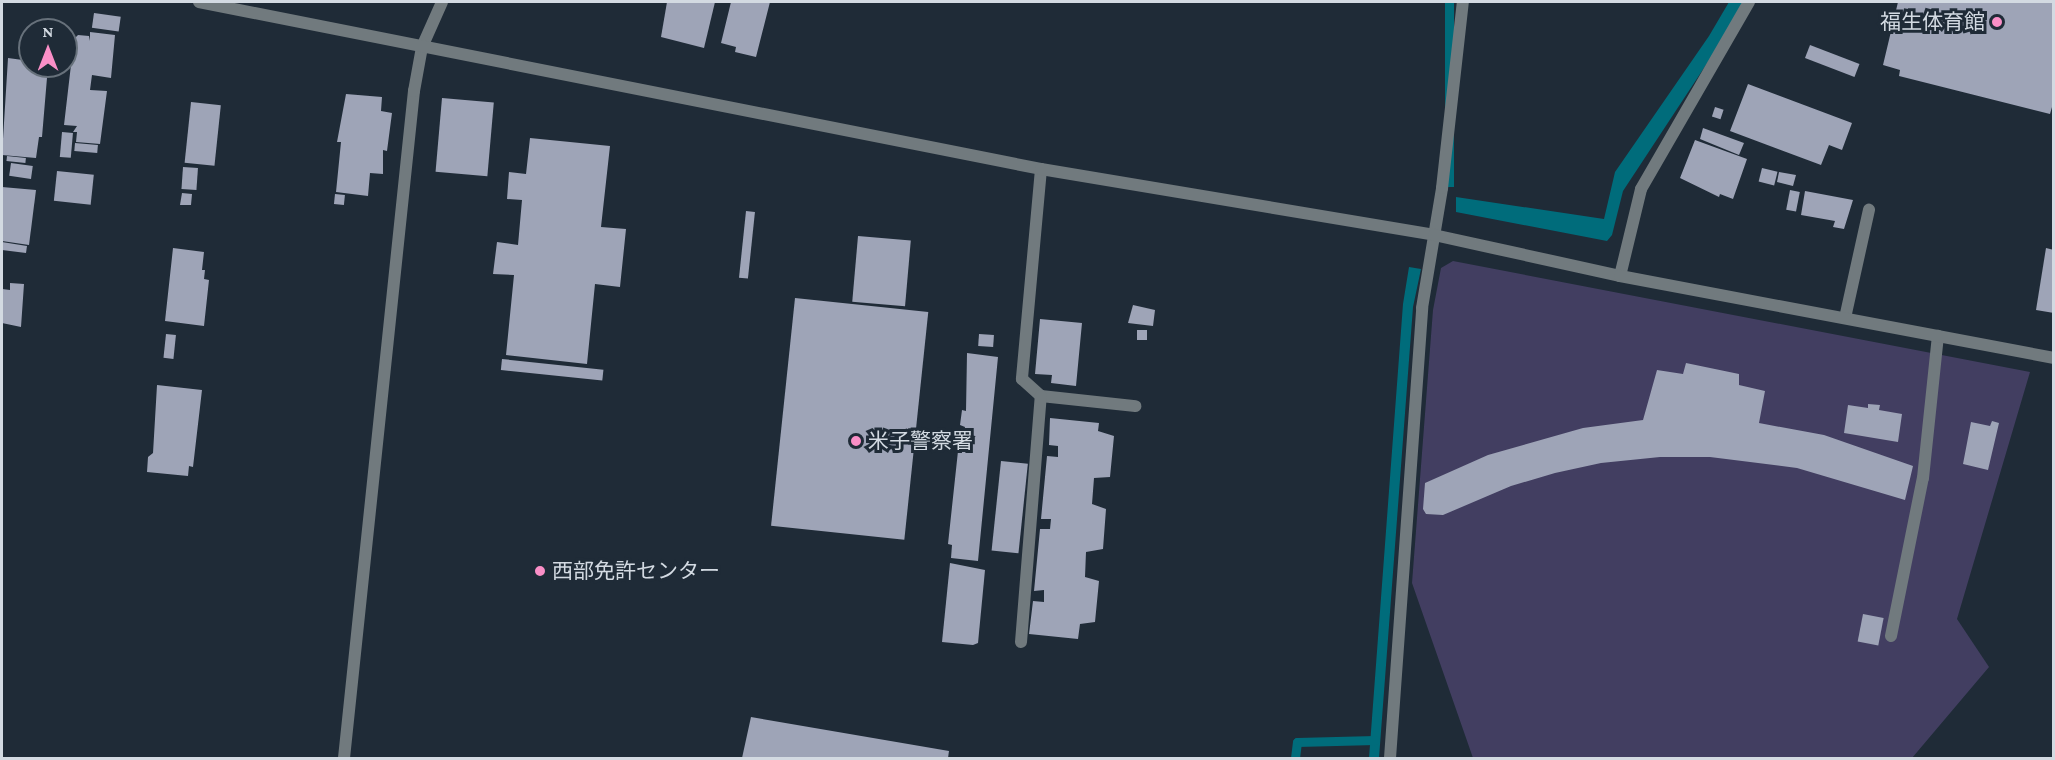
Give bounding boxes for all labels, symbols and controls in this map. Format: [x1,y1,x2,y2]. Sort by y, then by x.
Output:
place label: 福生体育館 [1880,9,1985,35]
marker: 福生体育館 [1990,15,2004,29]
north arrow [18,18,78,78]
text: N [43,23,53,40]
place label: 米子警察署 [868,428,973,454]
marker: 米子警察署 [849,434,863,448]
place label: 西部免許センター [552,558,720,584]
marker: 西部免許センター [533,564,547,578]

